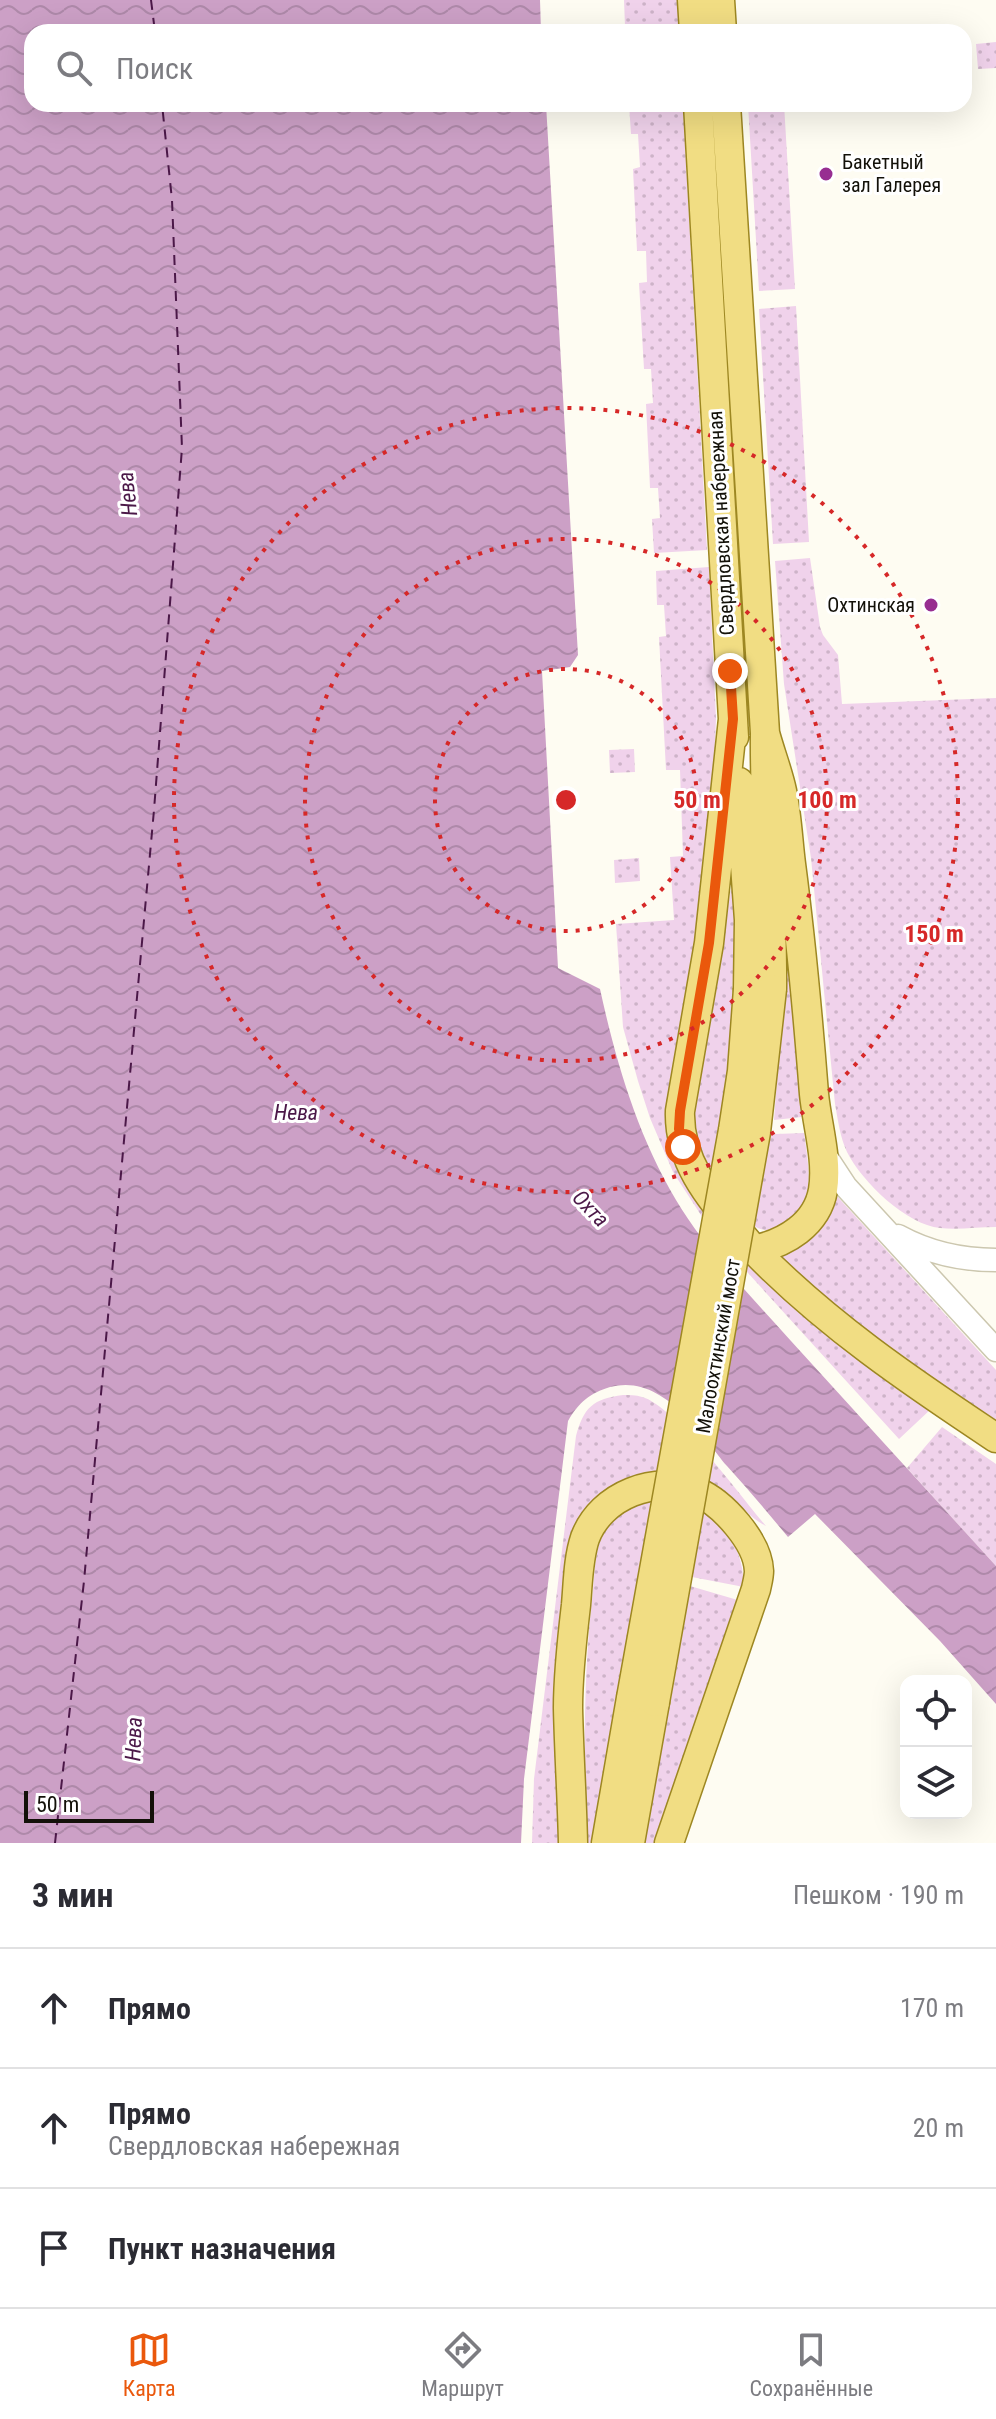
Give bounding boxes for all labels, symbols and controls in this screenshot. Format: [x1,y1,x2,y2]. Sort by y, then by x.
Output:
search box [24,24,972,112]
icon: search [52,46,96,90]
text: Поиск [116,51,193,86]
place label: Бакетный зал Галерея [842,150,941,197]
marker: Бакетный зал Галерея [817,165,835,183]
street label: Свердловская набережная [703,410,739,636]
water label: Нева [113,471,142,517]
place label: Охтинская [827,593,915,617]
marker: Охтинская [922,596,940,614]
route end [712,653,748,689]
centre of rings [552,786,580,814]
text: 50 m [673,786,721,814]
text: 100 m [797,786,857,814]
text: 150 m [904,920,964,948]
water label: Нева [274,1100,318,1125]
route start [665,1129,701,1165]
water label: Охта [567,1185,614,1232]
street label: Малоохтинский мост [691,1257,745,1435]
map controls [900,1675,972,1819]
button: locate [900,1675,972,1747]
water label: Нева [120,1716,147,1762]
button: layers [900,1747,972,1819]
scale bar [24,1787,154,1823]
text: 50 m [36,1792,79,1817]
text: 3 мин [32,1875,114,1915]
text: Пешком · 190 m [793,1880,964,1910]
icon: ahead [32,1986,76,2030]
text: Прямо [108,1991,191,2026]
text: 170 m [900,1993,964,2023]
text: Прямо [108,2096,191,2131]
icon: ahead [32,2106,76,2150]
text: 20 m [913,2113,964,2143]
text: Свердловская набережная [108,2131,400,2161]
icon: arrive [32,2226,76,2270]
text: Пункт назначения [108,2231,336,2266]
tab: Карта [123,2328,175,2401]
tab: Маршрут [421,2328,504,2401]
tab: Сохранённые [750,2328,873,2401]

